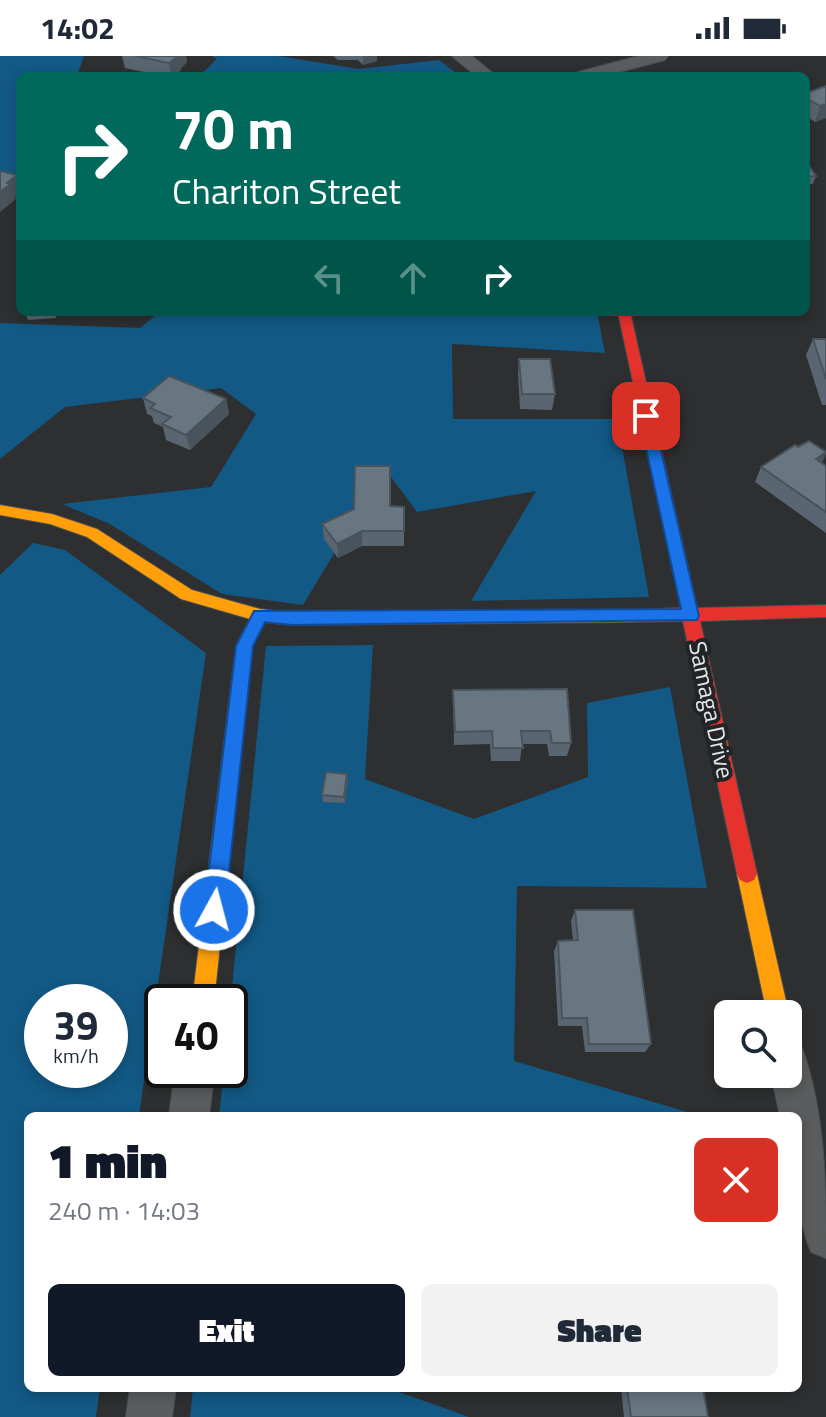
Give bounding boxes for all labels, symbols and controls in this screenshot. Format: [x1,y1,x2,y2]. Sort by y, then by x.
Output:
text: 14:02 [40,5,115,51]
text: 70 m [172,86,294,171]
icon: right [40,104,144,208]
text: Chariton Street [172,163,401,218]
icon: left [307,256,351,300]
icon: ahead [391,256,435,300]
icon: right [475,256,519,300]
pin [612,382,680,450]
icon: arrive [624,394,668,438]
street label: Samaga Drive [680,638,744,782]
position arrow [172,868,256,952]
speed limit sign: 40 [144,984,248,1088]
text: 39 [54,995,98,1056]
map controls [714,1000,802,1088]
button: search [714,1000,802,1088]
text: km/h [53,1040,99,1071]
text: 1 min [48,1124,167,1197]
button: close [694,1138,778,1222]
text: 240 m · 14:03 [48,1191,200,1230]
button: Exit [48,1284,405,1376]
button: Share [421,1284,778,1376]

